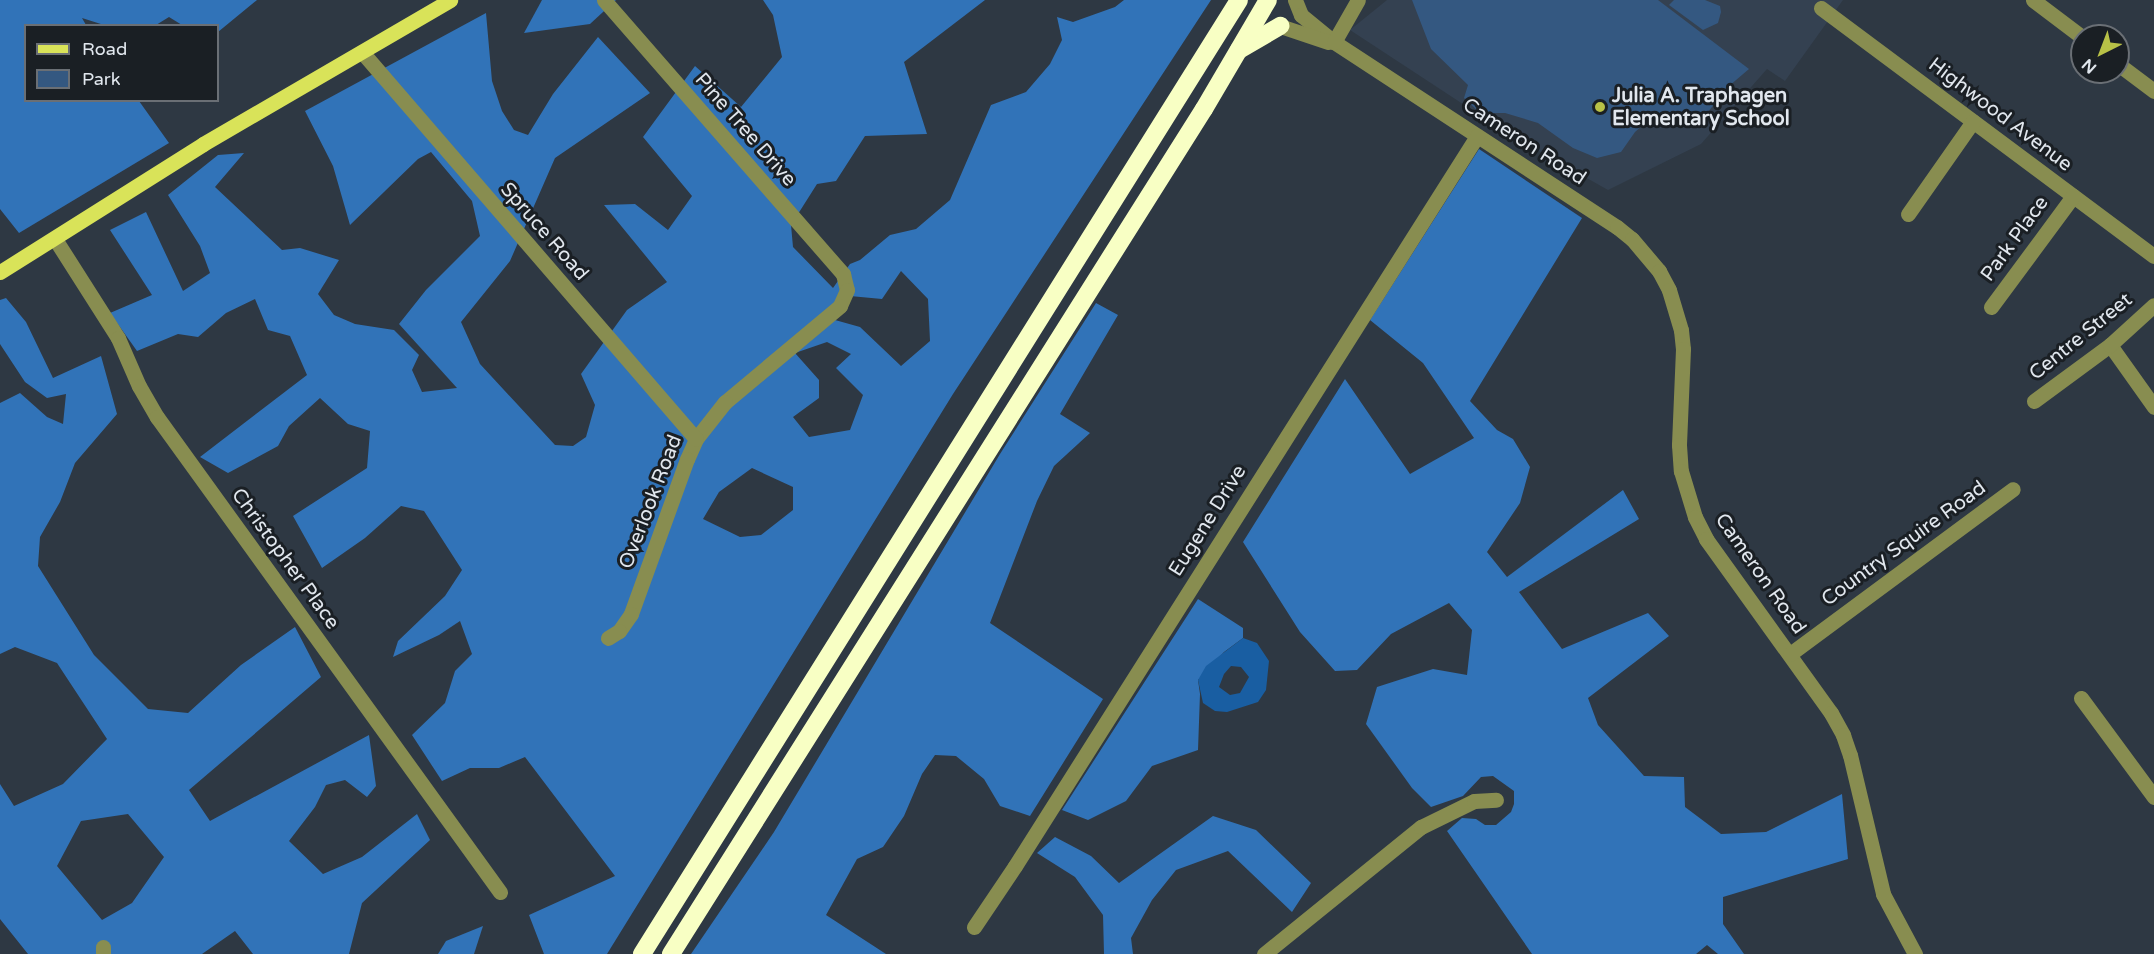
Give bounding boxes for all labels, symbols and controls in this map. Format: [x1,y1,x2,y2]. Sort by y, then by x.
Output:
legend [24,24,219,102]
north arrow [2070,24,2130,84]
text: Road [82,38,127,60]
street label: Highwood Avenue [1923,53,2077,177]
text: N [2078,54,2101,78]
text: Park [82,68,120,90]
street label: Pine Tree Drive [689,68,801,192]
place label: Julia A. Traphagen Elementary School [1612,84,1790,131]
street label: Cameron Road [1458,93,1590,191]
marker: Julia A. Traphagen Elementary School [1593,100,1607,114]
street label: Spruce Road [495,178,593,286]
street label: Park Place [1976,192,2054,286]
street label: Centre Street [2025,288,2137,386]
street label: Overlook Road [614,432,688,572]
street label: Eugene Drive [1164,461,1252,581]
street label: Country Squire Road [1817,476,1991,612]
street label: Christopher Place [226,484,344,634]
street label: Cameron Road [1709,509,1811,639]

